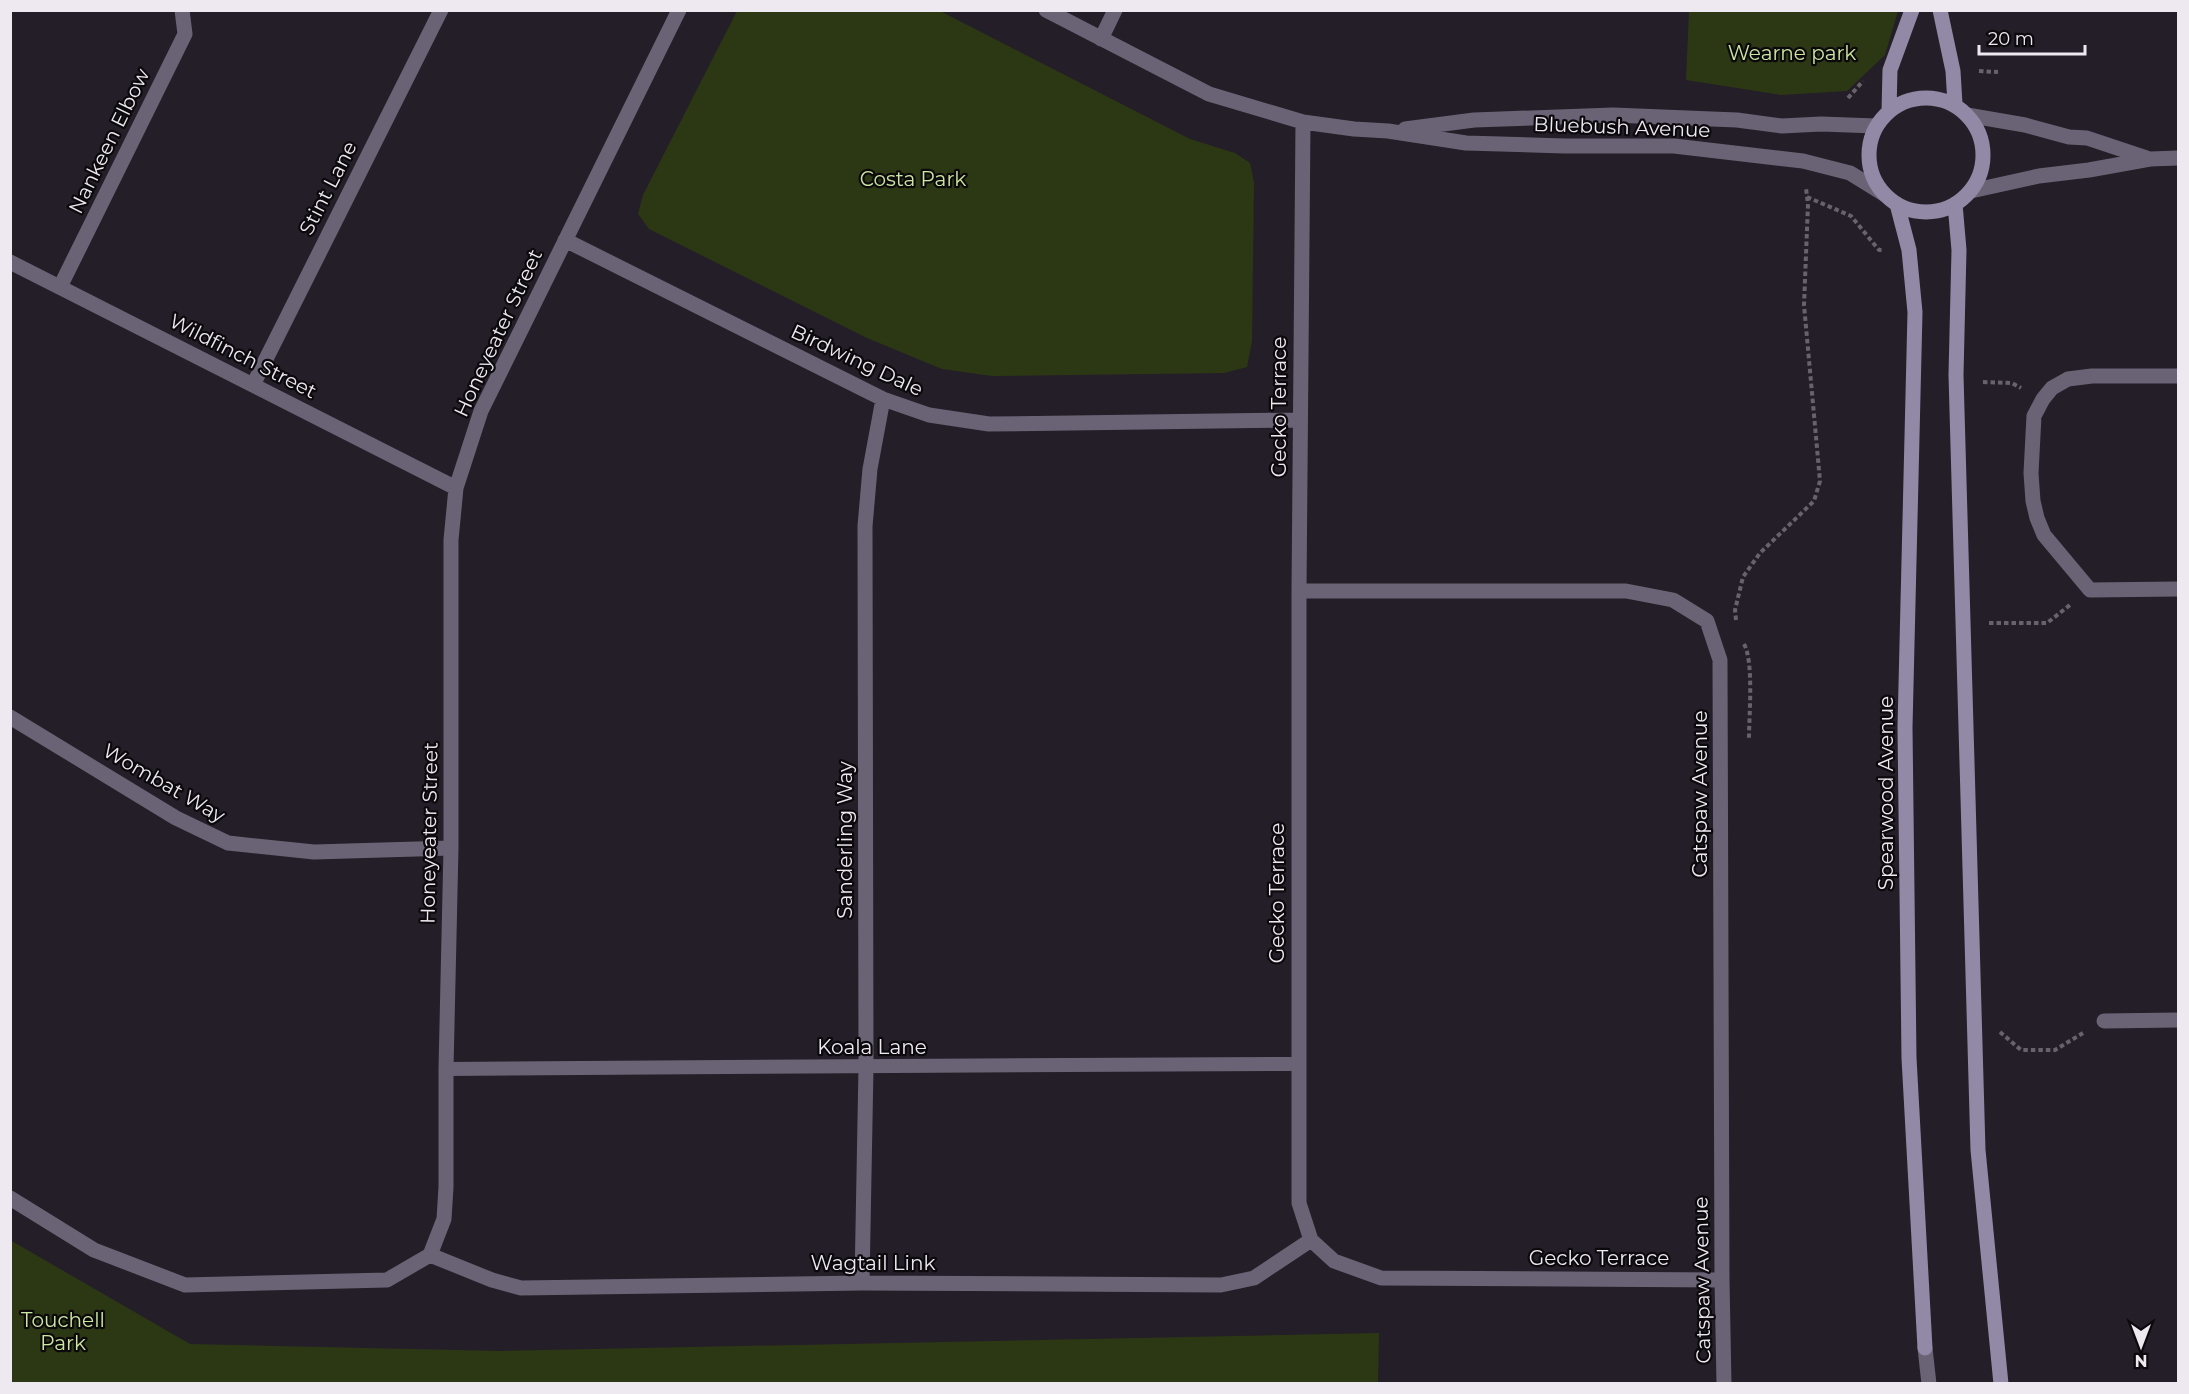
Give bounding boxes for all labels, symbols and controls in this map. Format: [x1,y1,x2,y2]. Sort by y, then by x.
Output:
scale bar [1979,18,2086,56]
text: 20 m [1988,28,2034,50]
park label: Wearne park [1728,41,1856,65]
street label: Nankeen Elbow [64,64,155,217]
street label: Bluebush Avenue [1533,112,1711,142]
street label: Stint Lane [294,137,362,239]
park label: Costa Park [860,167,966,191]
street label: Honeyeater Street [449,245,547,421]
street label: Wildfinch Street [165,309,321,403]
street label: Birdwing Dale [787,319,927,401]
street label: Gecko Terrace [1267,337,1291,477]
street label: Spearwood Avenue [1874,696,1898,890]
street label: Catspaw Avenue [1688,710,1712,878]
street label: Wombat Way [99,738,229,828]
street label: Honeyeater Street [415,742,443,924]
street label: Sanderling Way [833,761,857,919]
street label: Gecko Terrace [1265,823,1289,963]
street label: Koala Lane [817,1035,927,1059]
street label: Catspaw Avenue [1689,1196,1715,1364]
street label: Gecko Terrace [1529,1246,1669,1270]
street label: Wagtail Link [811,1251,935,1275]
park label: Touchell Park [21,1308,105,1355]
north arrow [2111,1316,2171,1376]
text: N [2135,1351,2147,1370]

